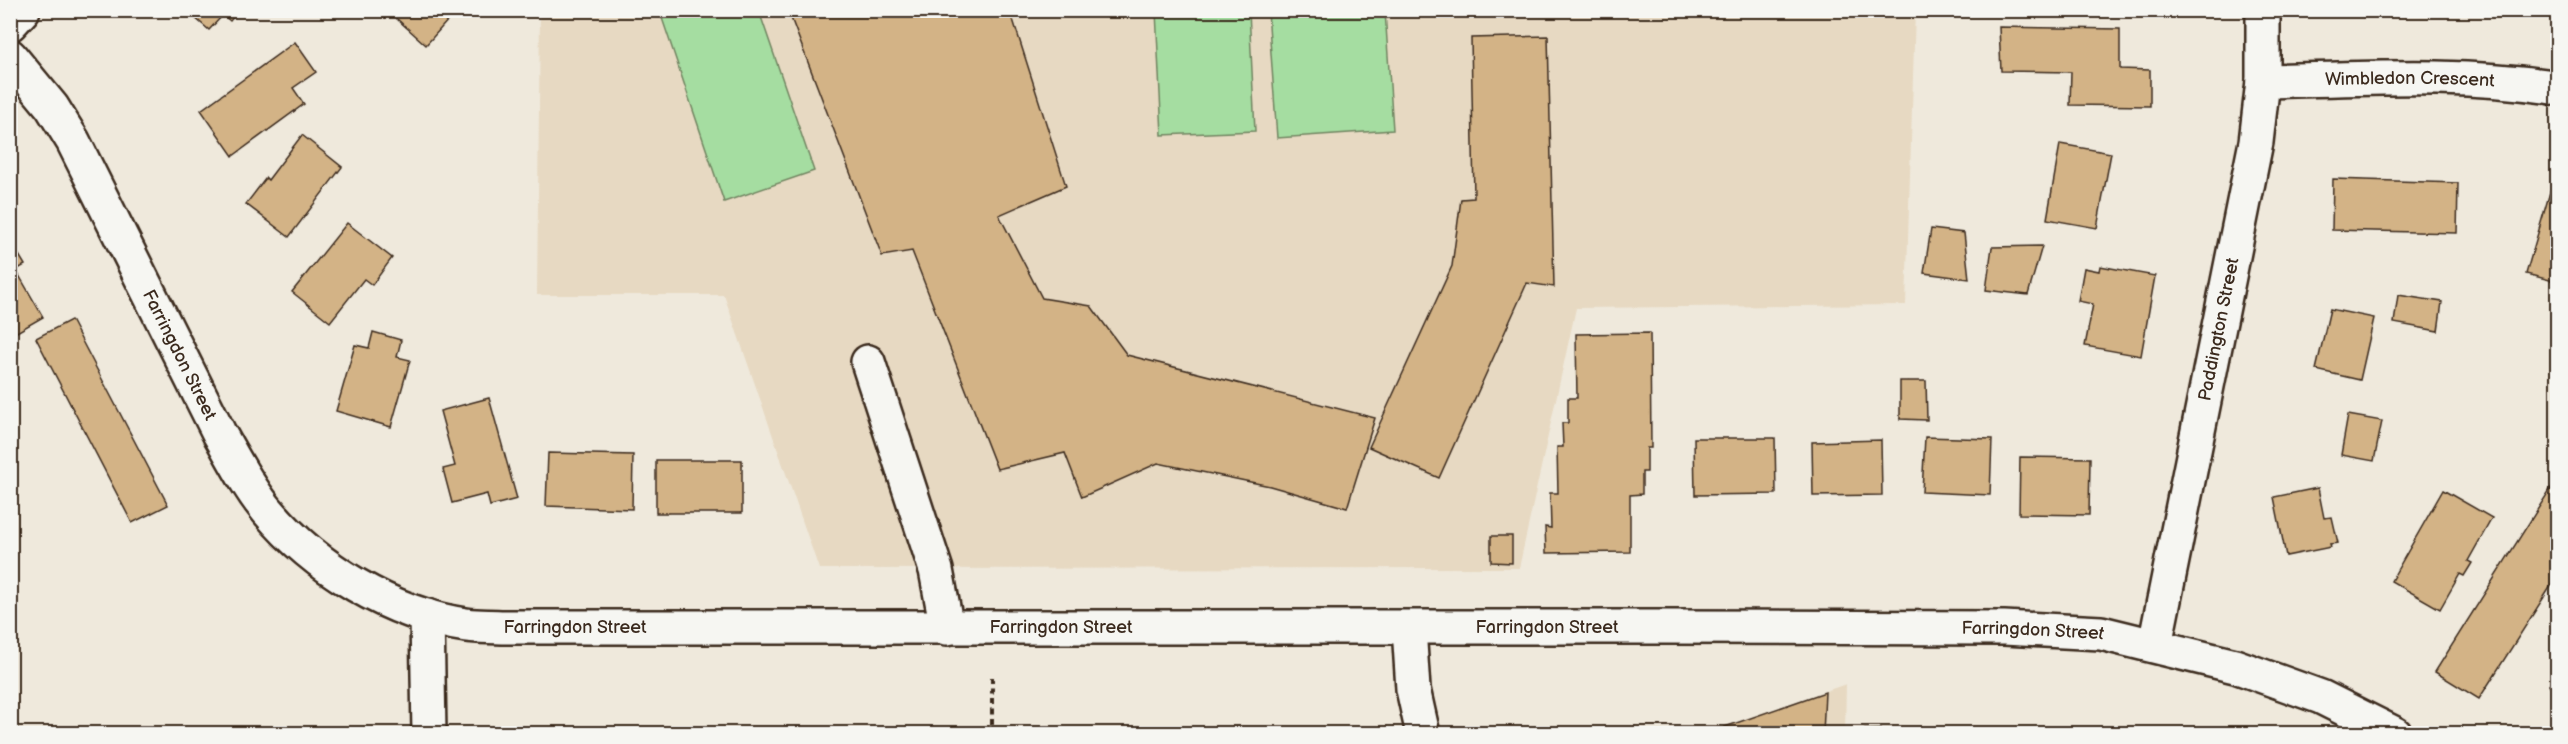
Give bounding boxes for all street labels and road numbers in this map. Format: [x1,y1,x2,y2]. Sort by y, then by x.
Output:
street label: Wimbledon Crescent [2325,67,2496,91]
street label: Paddington Street [2194,255,2243,403]
street label: Farringdon Street [139,286,221,424]
street label: Farringdon Street [504,617,647,638]
street label: Farringdon Street [990,617,1133,638]
street label: Farringdon Street [1476,617,1619,638]
street label: Farringdon Street [1961,617,2107,644]

